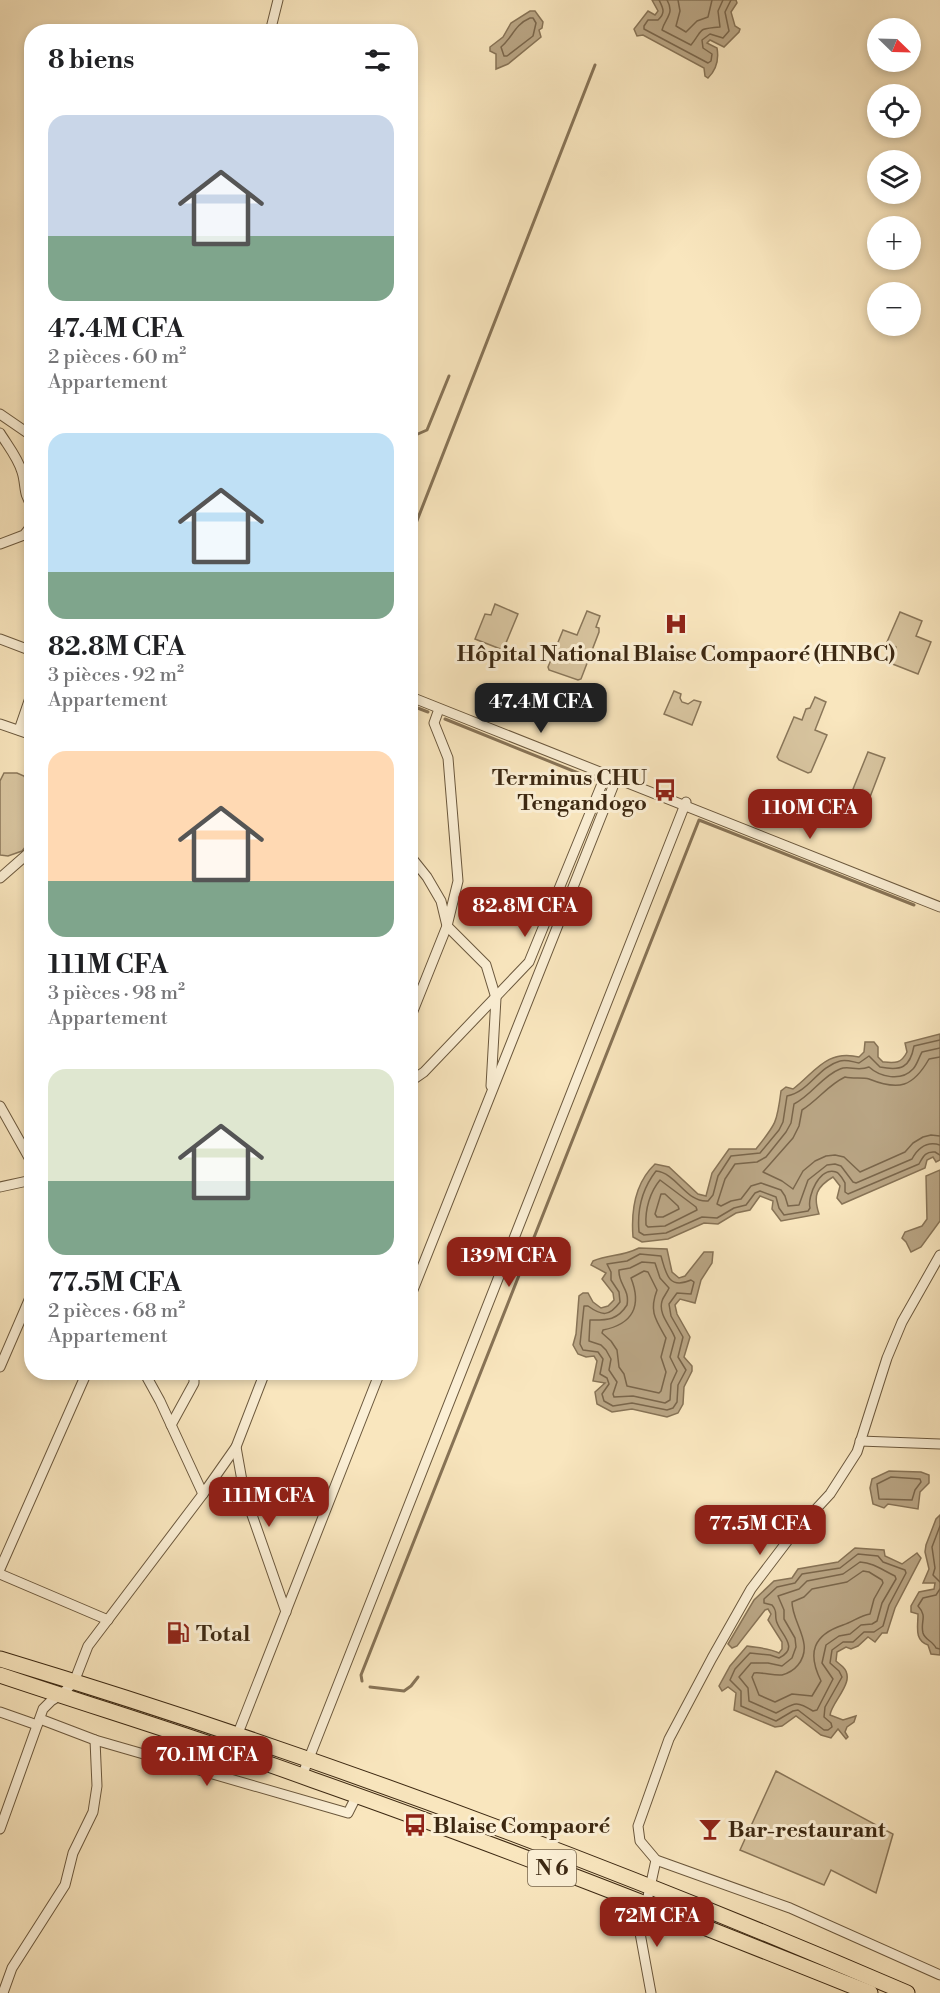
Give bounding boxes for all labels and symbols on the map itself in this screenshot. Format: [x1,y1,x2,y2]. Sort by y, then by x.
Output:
north arrow [867,18,921,72]
hospital icon: Hôpital National Blaise Compaoré (HNBC) [663,611,689,637]
place label: Hôpital National Blaise Compaoré (HNBC) [457,641,895,668]
pin: 47.4M CFA [472,683,610,734]
place label: Terminus CHU Tengandogo [492,765,647,817]
bus stop icon: Terminus CHU Tengandogo [652,777,678,803]
pin: 110M CFA [748,789,872,840]
pin: 82.8M CFA [456,887,594,938]
pin: 139M CFA [447,1237,571,1288]
pin: 111M CFA [207,1477,331,1528]
pin: 77.5M CFA [691,1505,829,1556]
fuel station icon: Total [165,1620,191,1646]
place label: Total [196,1621,250,1648]
pin: 70.1M CFA [138,1736,276,1787]
bus stop icon: Blaise Compaoré [402,1812,428,1838]
place label: Blaise Compaoré [433,1813,611,1840]
bar icon: Bar-restaurant [697,1816,723,1842]
place label: Bar-restaurant [728,1817,886,1844]
road number: N 6 [528,1850,576,1886]
pin: 72M CFA [602,1897,712,1948]

